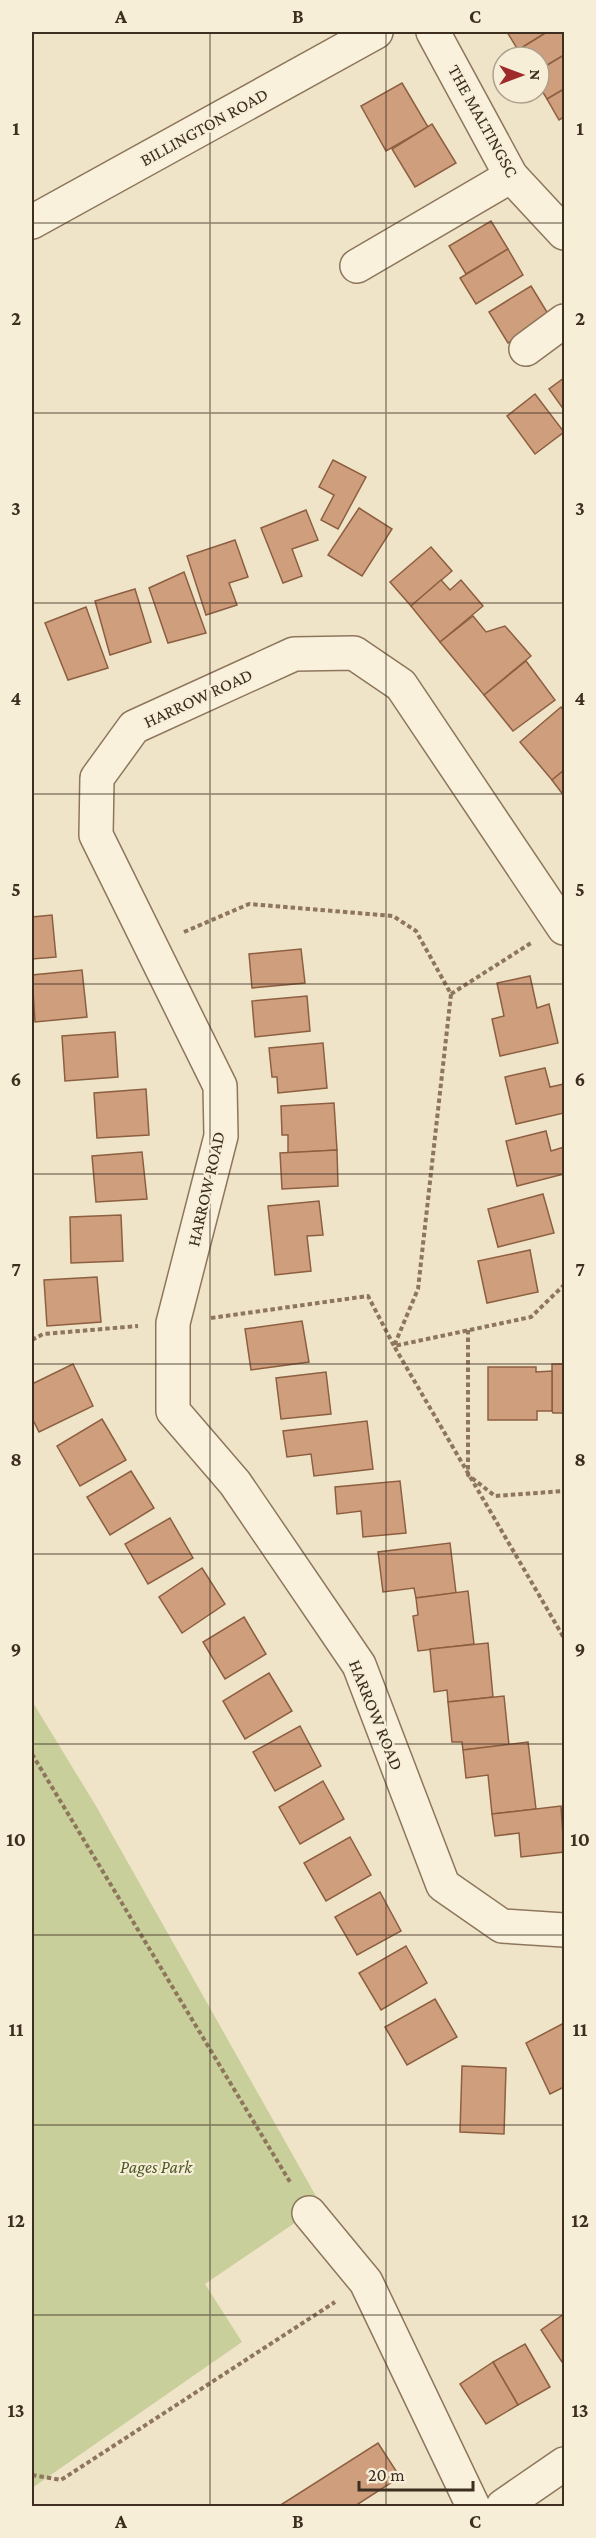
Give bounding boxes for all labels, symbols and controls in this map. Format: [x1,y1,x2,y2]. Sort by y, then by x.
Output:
text: A [114,5,128,27]
text: B [292,5,304,27]
text: C [469,5,481,27]
north arrow [491,45,551,105]
street label: THE MALTINGSC [444,61,522,181]
text: N [527,70,544,81]
street label: BILLINGTON ROAD [137,84,271,170]
text: 1 [12,117,20,139]
text: 1 [576,117,584,139]
text: 2 [11,307,21,329]
text: 2 [575,307,585,329]
text: 3 [11,497,21,519]
text: 3 [575,497,585,519]
street label: HARROW ROAD [141,664,255,732]
text: 4 [11,687,22,709]
text: 4 [575,687,586,709]
text: 5 [11,878,21,900]
text: 5 [575,878,585,900]
text: 6 [11,1068,21,1090]
text: 6 [575,1068,585,1090]
street label: HARROW ROAD [183,1130,229,1248]
text: 7 [11,1258,21,1280]
text: 7 [575,1258,585,1280]
text: 8 [10,1448,22,1470]
text: 8 [574,1448,586,1470]
text: 9 [11,1638,21,1660]
text: 9 [575,1638,585,1660]
street label: HARROW ROAD [345,1657,407,1773]
text: 10 [6,1828,26,1850]
text: 10 [570,1828,590,1850]
text: 11 [9,2018,24,2040]
text: 11 [573,2018,588,2040]
park label: Pages Park [120,2157,193,2177]
text: 12 [7,2209,25,2231]
text: 12 [571,2209,589,2231]
text: 13 [7,2399,25,2421]
text: 13 [571,2399,589,2421]
scale bar [359,2454,473,2492]
text: 20 m [368,2465,405,2485]
text: A [114,2510,128,2532]
text: B [292,2510,304,2532]
text: C [469,2510,481,2532]

